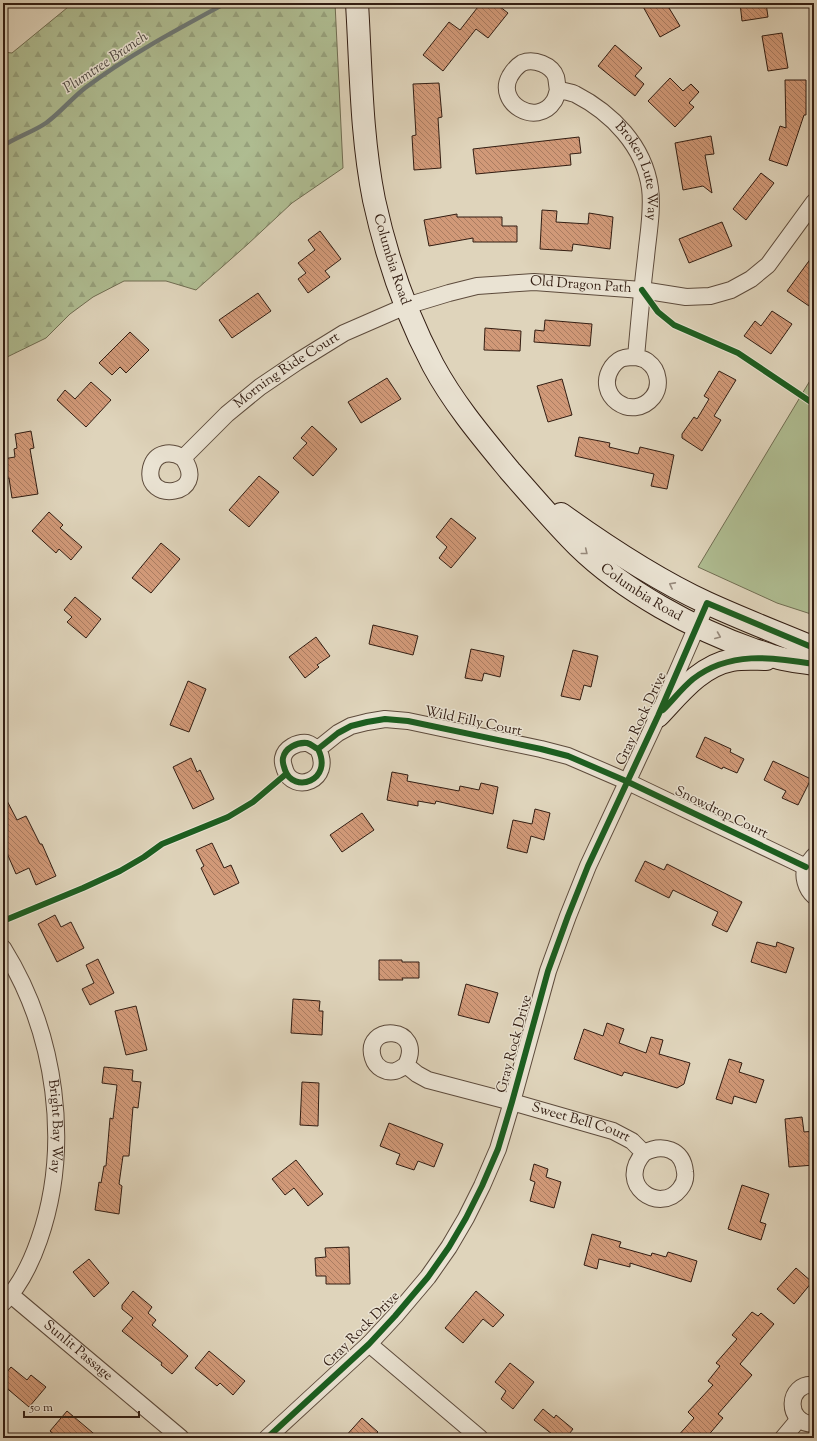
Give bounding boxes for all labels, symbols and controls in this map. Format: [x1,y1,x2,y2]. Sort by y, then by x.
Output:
water label: Plumtree Branch [59,26,153,99]
street label: Broken Lute Way [609,117,661,221]
street label: Columbia Road [368,212,415,308]
street label: Old Dragon Path [529,272,632,299]
street label: Morning Ride Court [230,328,344,414]
one-way arrow [580,548,588,555]
street label: Columbia Road [595,559,686,627]
one-way arrow [669,582,676,590]
one-way arrow [715,631,722,639]
street label: Gray Rock Drive [612,669,672,769]
street label: Wild Filly Court [422,702,524,742]
street label: Snowdrop Court [671,782,771,844]
street label: Gray Rock Drive [492,993,538,1095]
street label: Bright Bay Way [42,1078,66,1174]
street label: Sweet Bell Court [529,1098,633,1148]
street label: Gray Rock Drive [319,1287,405,1373]
street label: Sunlit Passage [39,1316,117,1386]
scale bar [24,1393,139,1419]
text: 50 m [29,1399,53,1417]

